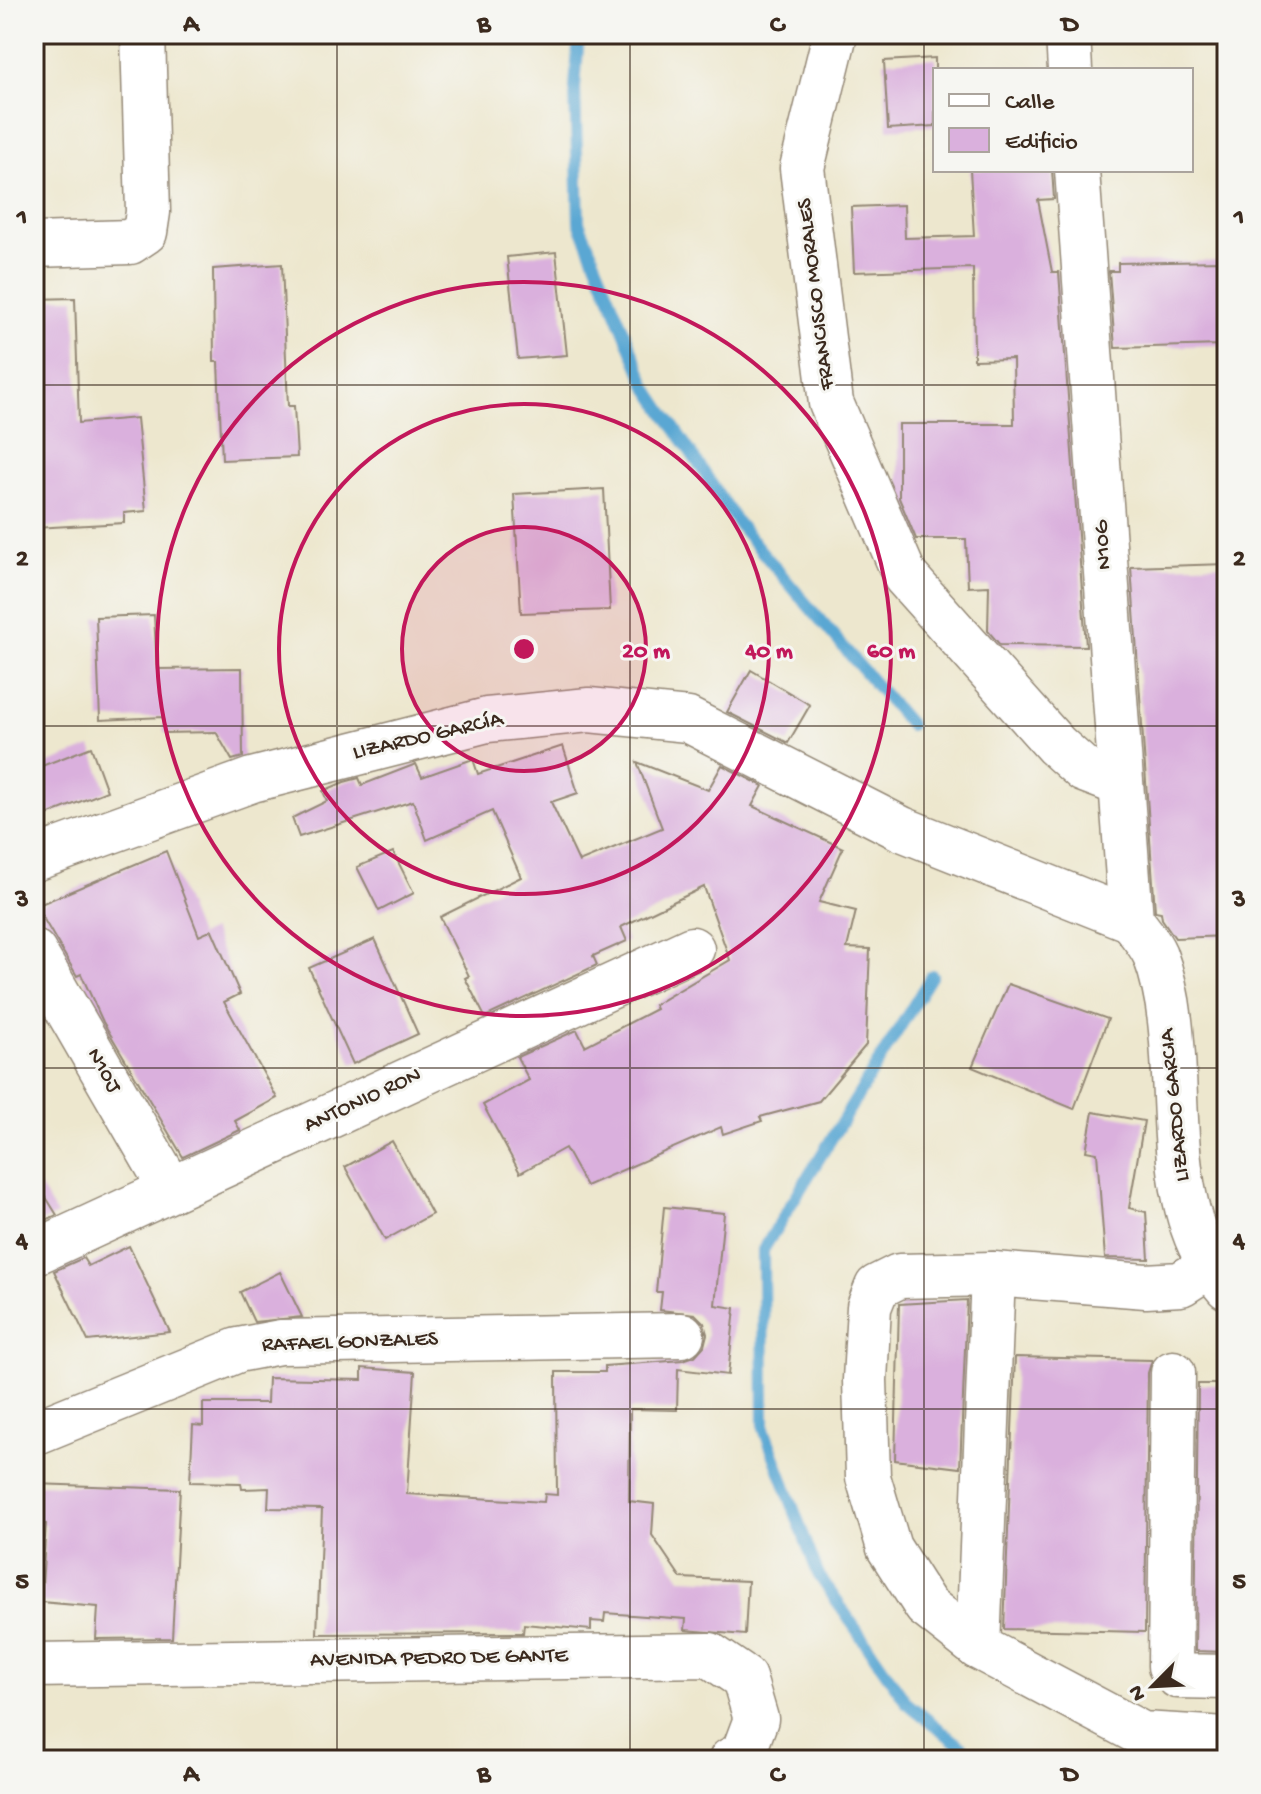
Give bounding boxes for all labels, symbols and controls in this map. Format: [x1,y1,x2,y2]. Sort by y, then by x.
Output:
text: A [182,11,200,42]
text: B [476,11,492,42]
text: C [770,11,787,42]
text: D [1060,11,1080,42]
legend [933,68,1193,172]
text: Calle [1005,89,1055,118]
text: Edificio [1005,129,1078,158]
street label: FRANCISCO MORALES [792,196,842,392]
text: 1 [16,204,27,235]
text: 1 [1233,204,1244,235]
street label: N10G [1089,518,1119,571]
text: 2 [16,545,29,576]
text: 2 [1233,545,1246,576]
centre of rings [510,635,538,663]
text: 20 m [622,638,670,667]
text: 40 m [744,638,793,667]
text: 60 m [867,638,915,667]
street label: LIZARDO GARCÍA [350,707,507,767]
text: 3 [14,886,29,917]
text: 3 [1231,886,1246,917]
street label: LIZARDO GARCIA [1155,1026,1197,1183]
street label: N10J [80,1044,127,1099]
street label: ANTONIO RON [300,1063,426,1139]
text: 4 [15,1227,29,1258]
text: 4 [1232,1227,1246,1258]
street label: RAFAEL GONZALES [261,1327,439,1359]
text: 5 [15,1568,29,1599]
text: 5 [1232,1568,1246,1599]
street label: AVENIDA PEDRO DE GANTE [310,1644,569,1674]
north arrow [1113,1646,1193,1726]
text: N [1124,1681,1153,1704]
text: A [182,1761,200,1792]
text: B [476,1761,492,1792]
text: C [770,1761,787,1792]
text: D [1060,1761,1080,1792]

